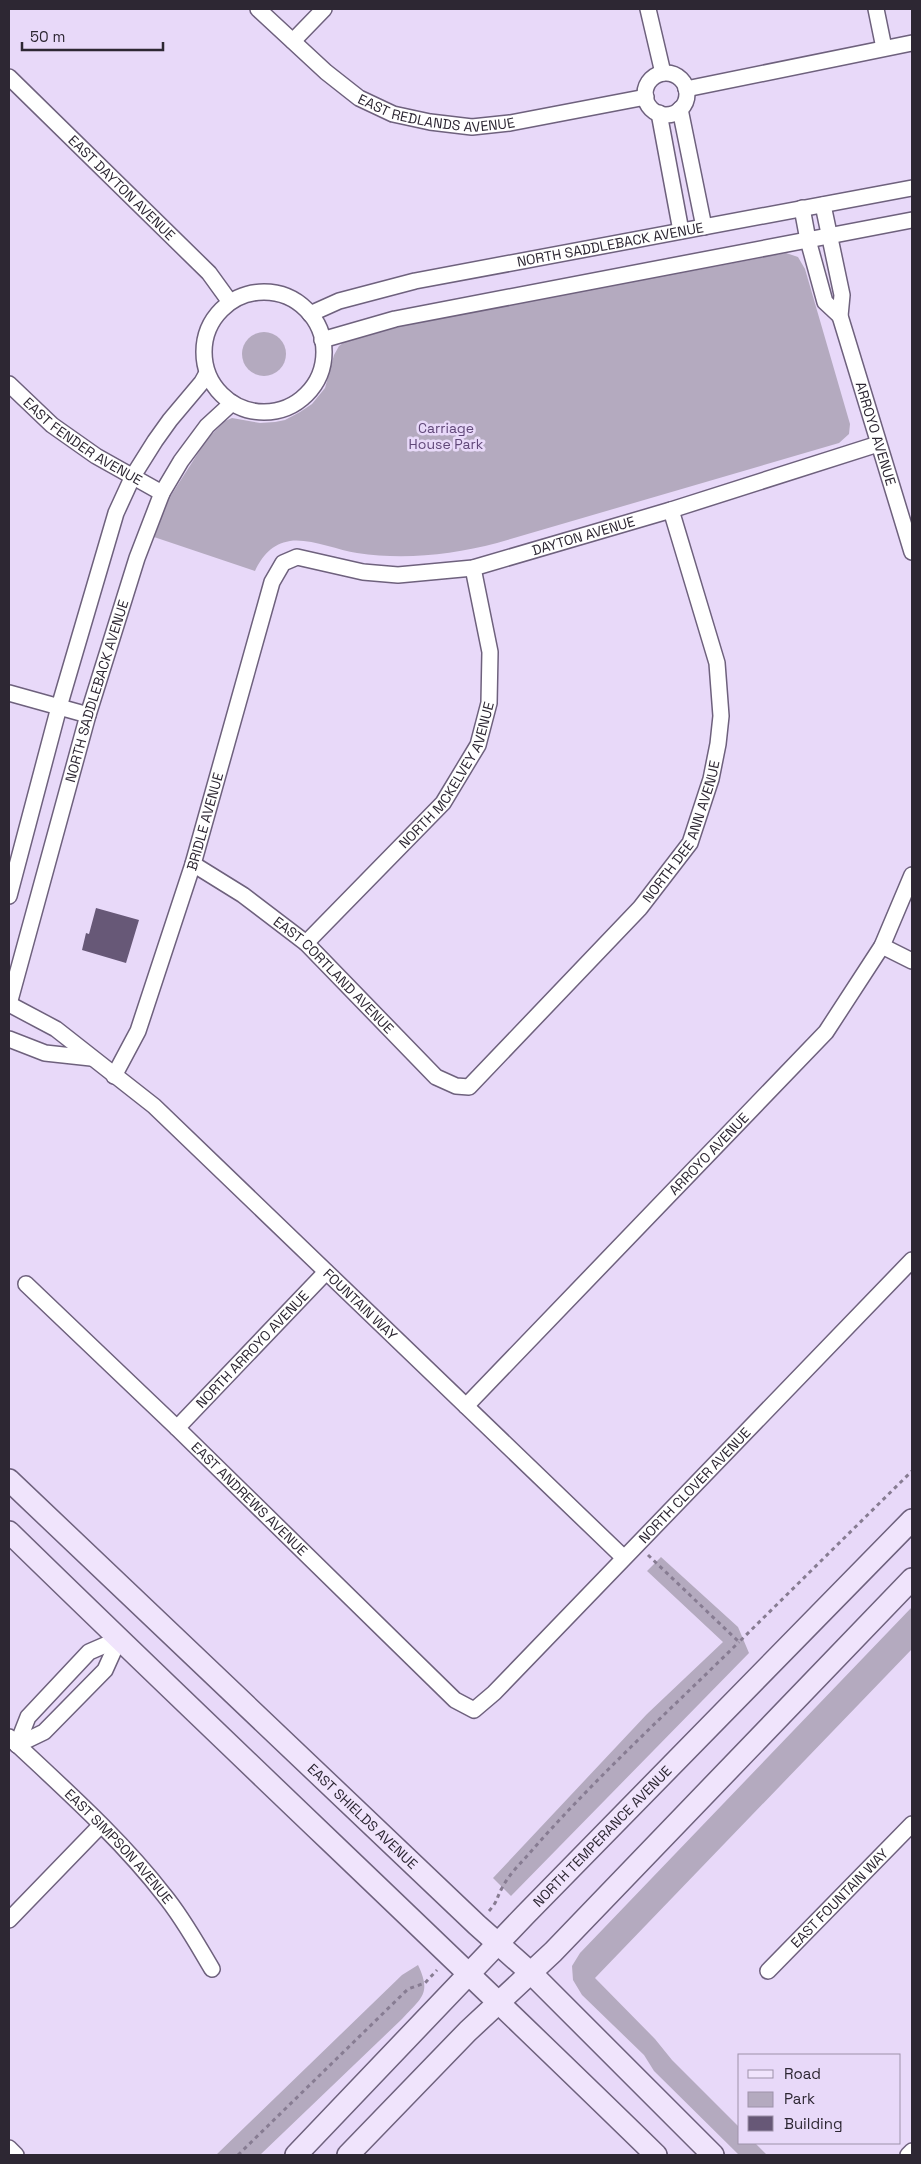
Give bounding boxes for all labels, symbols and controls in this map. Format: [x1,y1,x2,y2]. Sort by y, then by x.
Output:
scale bar [22,20,164,52]
text: 50 m [30,27,65,46]
street label: EAST REDLANDS AVENUE [355,90,516,136]
street label: EAST DAYTON AVENUE [65,131,179,244]
street label: NORTH SADDLEBACK AVENUE [515,218,705,271]
street label: ARROYO AVENUE [852,379,900,488]
street label: EAST FENDER AVENUE [20,393,146,489]
park label: Carriage House Park [409,419,484,453]
street label: DAYTON AVENUE [530,512,637,559]
street label: NORTH SADDLEBACK AVENUE [61,597,132,784]
street label: NORTH MCKELVEY AVENUE [395,700,498,852]
street label: NORTH DEE ANN AVENUE [639,759,724,906]
street label: BRIDLE AVENUE [182,770,227,873]
street label: EAST CORTLAND AVENUE [270,912,398,1037]
street label: ARROYO AVENUE [665,1109,753,1199]
street label: FOUNTAIN WAY [319,1265,401,1344]
street label: NORTH ARROYO AVENUE [192,1287,313,1412]
street label: NORTH CLOVER AVENUE [635,1424,755,1547]
street label: EAST ANDREWS AVENUE [187,1438,311,1560]
street label: EAST SHIELDS AVENUE [304,1760,422,1873]
street label: NORTH TEMPERANCE AVENUE [529,1762,676,1911]
street label: EAST SIMPSON AVENUE [61,1785,177,1908]
street label: EAST FOUNTAIN WAY [787,1844,892,1952]
legend [738,2054,901,2144]
text: Road [784,2064,821,2083]
text: Park [784,2089,815,2108]
text: Building [784,2114,843,2133]

